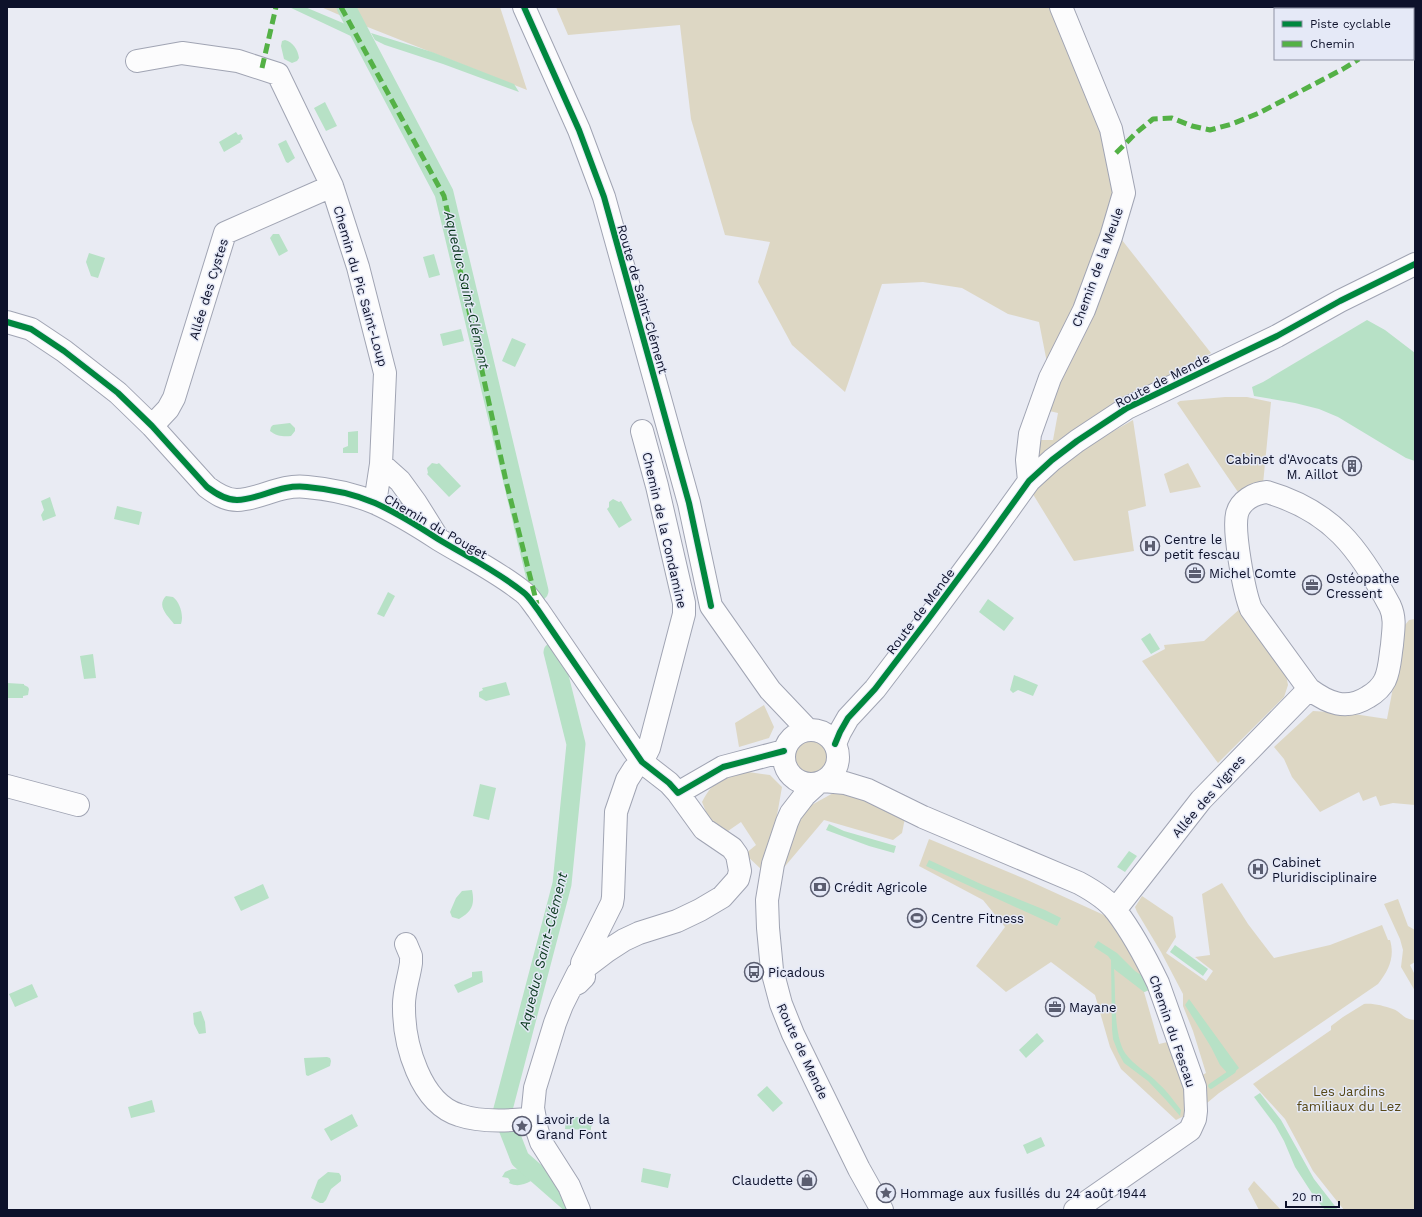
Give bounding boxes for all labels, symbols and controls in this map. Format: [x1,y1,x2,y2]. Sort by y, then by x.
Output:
legend [1274,8,1414,60]
text: Piste cyclable [1310,17,1391,31]
text: Chemin [1310,37,1355,51]
street label: Chemin du Pic Saint-Loup [330,204,391,368]
street label: Chemin de la Meule [1069,205,1126,329]
water label: Aqueduc Saint-Clément [441,208,493,371]
street label: Route de Saint-Clément [614,223,671,376]
street label: Allée des Cystes [186,237,231,342]
street label: Route de Mende [1113,350,1212,411]
street label: Chemin de la Condamine [639,450,690,610]
place label: Cabinet d'Avocats M. Aillot [1226,452,1339,482]
building icon: Cabinet d'Avocats M. Aillot [1341,455,1363,477]
street label: Chemin du Pouget [381,491,491,562]
place label: Centre le petit fescau [1164,532,1240,562]
hospital icon: Centre le petit fescau [1139,535,1161,557]
office icon: Michel Comte [1184,562,1206,584]
street label: Route de Mende [883,565,958,657]
place label: Michel Comte [1209,566,1296,581]
place label: Ostéopathe Cressent [1326,571,1400,601]
office icon: Ostéopathe Cressent [1301,574,1323,596]
street label: Allée des Vignes [1169,752,1248,840]
place label: Cabinet Pluridisciplinaire [1272,855,1377,885]
hospital icon: Cabinet Pluridisciplinaire [1247,858,1269,880]
water label: Aqueduc Saint-Clément [515,870,570,1032]
bank icon: Crédit Agricole [809,876,831,898]
place label: Crédit Agricole [834,880,927,895]
sports icon: Centre Fitness [906,907,928,929]
place label: Centre Fitness [931,911,1024,926]
bus stop icon: Picadous [743,961,765,983]
place label: Picadous [768,965,825,980]
street label: Chemin du Fescau [1146,973,1199,1089]
office icon: Mayane [1044,996,1066,1018]
place label: Mayane [1069,1000,1116,1015]
street label: Route de Mende [774,1001,831,1101]
park label: Les Jardins familiaux du Lez [1297,1084,1401,1114]
place label: Lavoir de la Grand Font [536,1112,610,1142]
place icon: Lavoir de la Grand Font [511,1115,533,1137]
shop icon: Claudette [796,1169,818,1191]
place label: Claudette [732,1173,793,1188]
place icon: Hommage aux fusillés du 24 août 1944 [875,1182,897,1204]
scale bar [1286,1183,1339,1209]
place label: Hommage aux fusillés du 24 août 1944 [900,1186,1147,1201]
text: 20 m [1292,1190,1322,1204]

